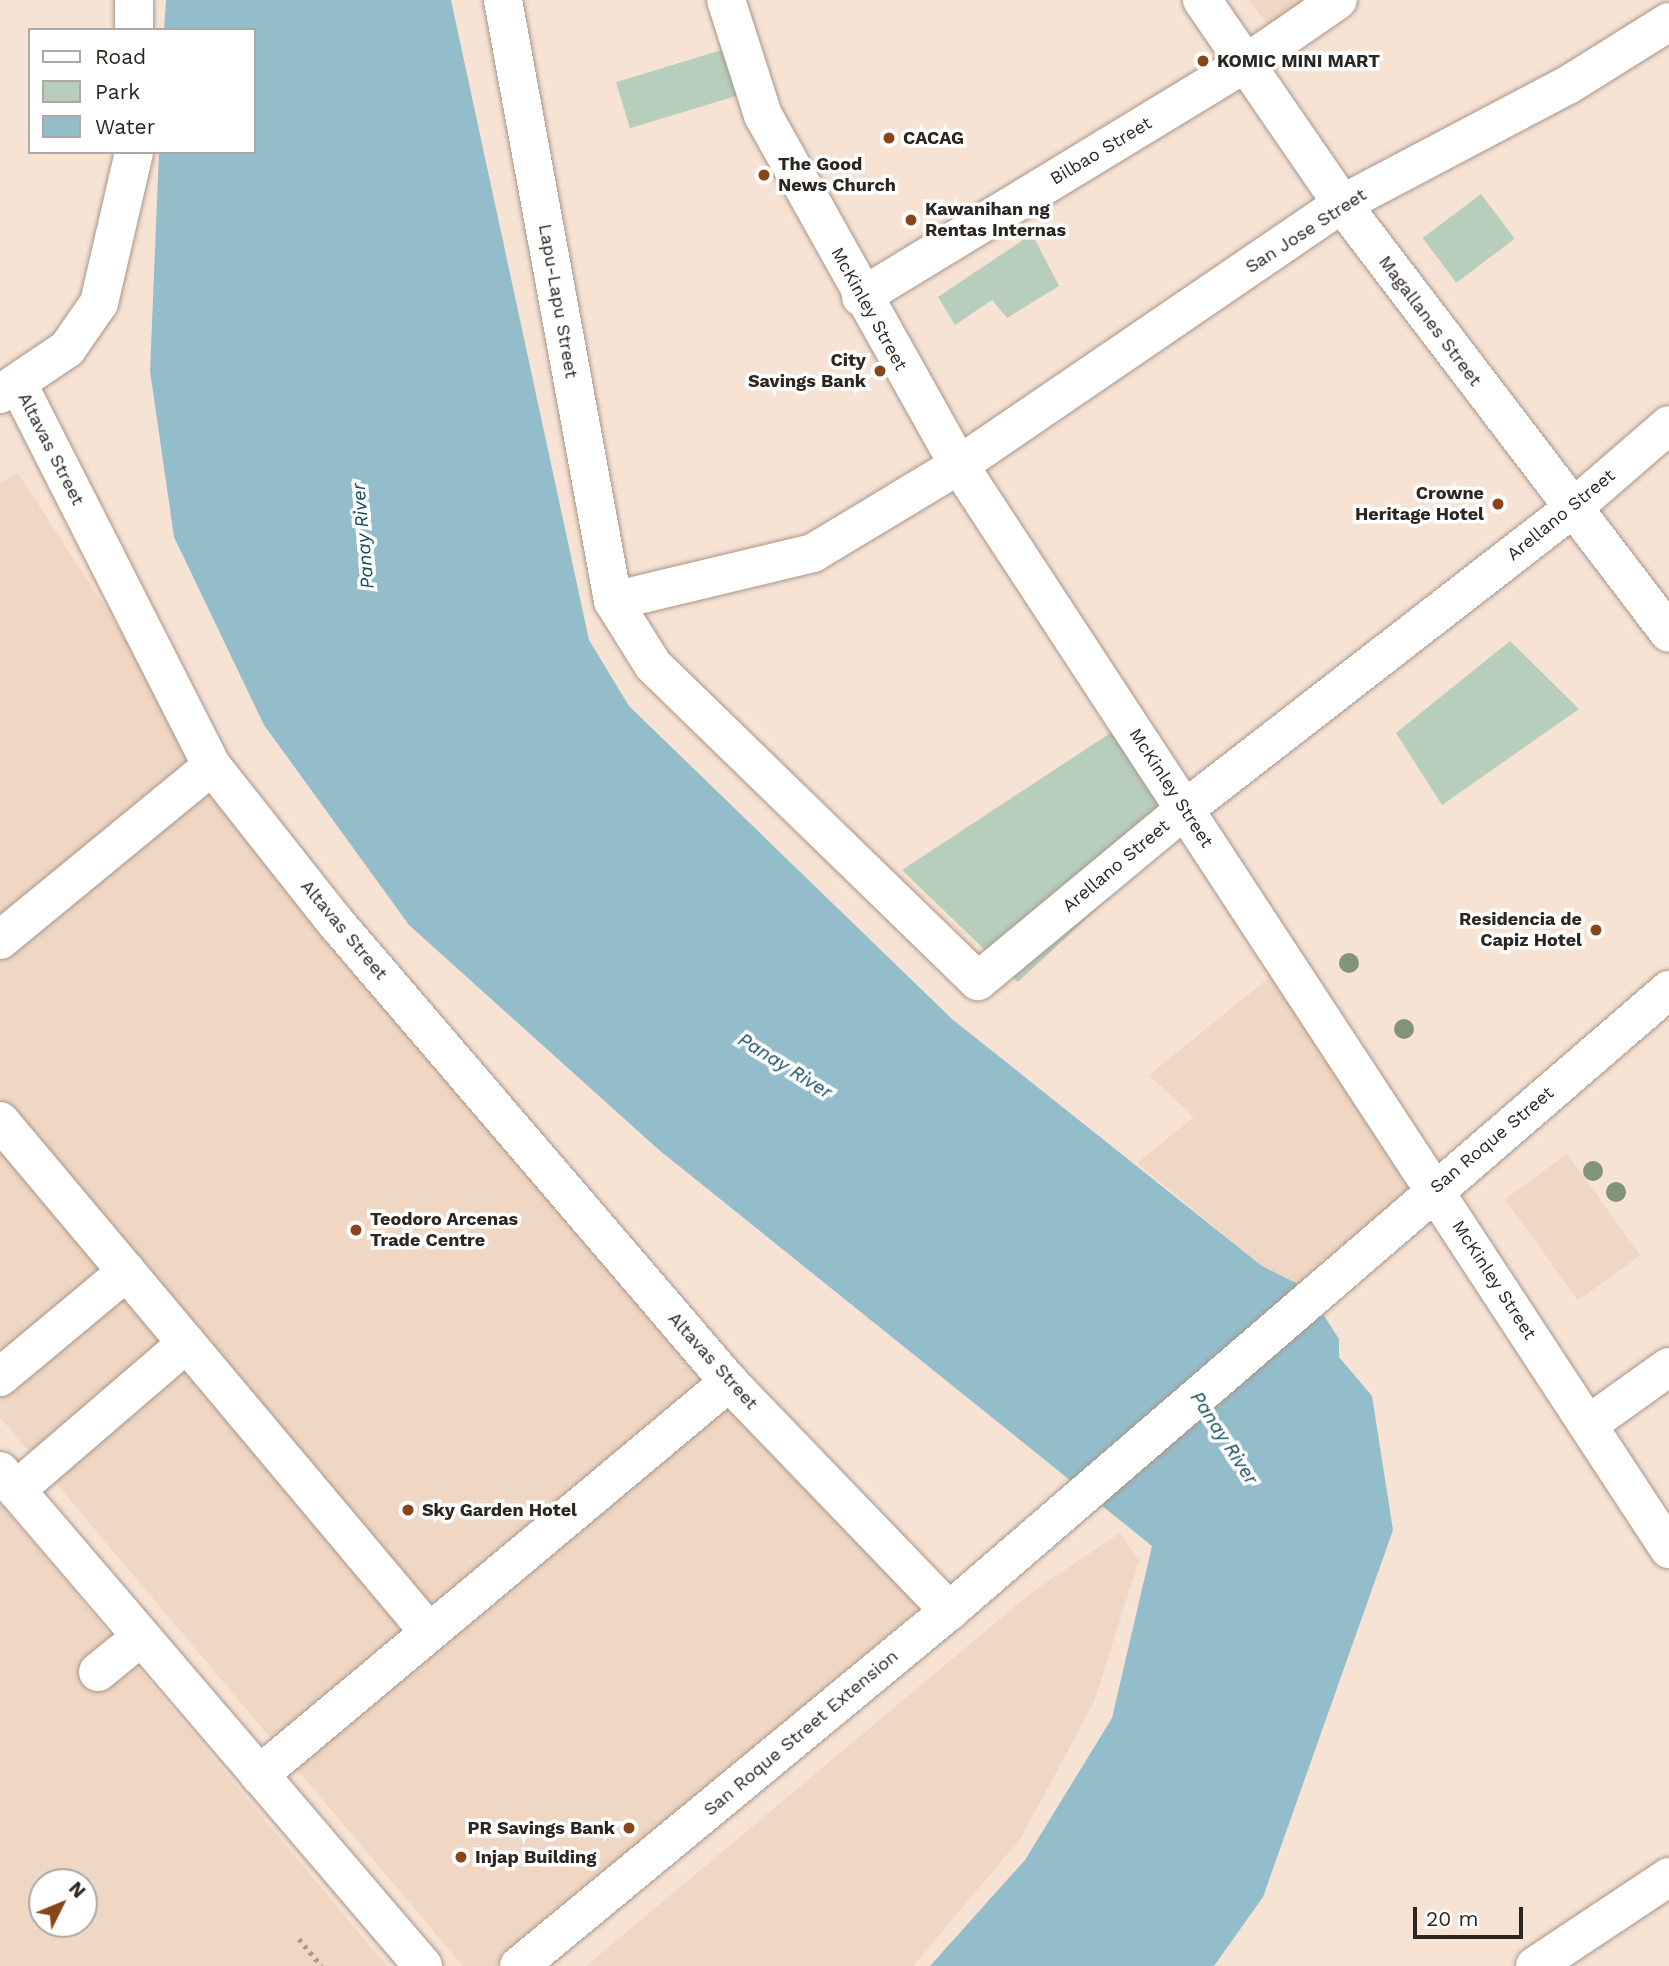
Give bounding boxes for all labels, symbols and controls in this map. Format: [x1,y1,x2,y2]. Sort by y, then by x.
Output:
legend [28,28,256,154]
text: Road [95,44,146,69]
place label: KOMIC MINI MART [1217,50,1380,72]
marker: KOMIC MINI MART [1195,53,1211,69]
text: Park [95,79,140,104]
street label: Bilbao Street [1046,112,1156,190]
text: Water [95,114,155,139]
place label: CACAG [903,127,964,149]
marker: CACAG [881,130,897,146]
place label: The Good News Church [778,154,896,196]
marker: The Good News Church [756,167,772,183]
street label: San Jose Street [1241,184,1371,278]
place label: Kawanihan ng Rentas Internas [925,199,1066,242]
marker: Kawanihan ng Rentas Internas [903,212,919,228]
street label: Lapu-Lapu Street [534,222,582,380]
street label: McKinley Street [826,243,912,375]
street label: Magallanes Street [1374,252,1486,390]
place label: City Savings Bank [748,350,866,392]
marker: City Savings Bank [872,363,888,379]
street label: Altavas Street [13,389,89,509]
street label: Arellano Street [1503,465,1619,565]
water label: Panay River [347,482,379,590]
place label: Crowne Heritage Hotel [1355,483,1484,526]
marker: Crowne Heritage Hotel [1490,496,1506,512]
street label: McKinley Street [1124,724,1218,852]
street label: Arellano Street [1058,815,1174,917]
street label: Altavas Street [296,876,392,984]
place label: Residencia de Capiz Hotel [1459,909,1582,951]
marker: Residencia de Capiz Hotel [1588,922,1604,938]
water label: Panay River [734,1028,836,1104]
street label: San Roque Street [1426,1082,1558,1198]
place label: Teodoro Arcenas Trade Centre [370,1209,519,1252]
street label: McKinley Street [1447,1216,1541,1344]
marker: Teodoro Arcenas Trade Centre [348,1222,364,1238]
street label: Altavas Street [664,1308,762,1414]
water label: Panay River [1185,1387,1263,1489]
place label: Sky Garden Hotel [422,1499,577,1521]
marker: Sky Garden Hotel [400,1502,416,1518]
street label: San Roque Street Extension [699,1645,903,1821]
place label: PR Savings Bank [467,1817,615,1839]
marker: PR Savings Bank [621,1820,637,1836]
place label: Injap Building [475,1846,596,1868]
marker: Injap Building [453,1849,469,1865]
north arrow [28,1868,98,1938]
text: N [64,1877,90,1903]
scale bar [1417,1892,1527,1936]
text: 20 m [1426,1906,1478,1931]

